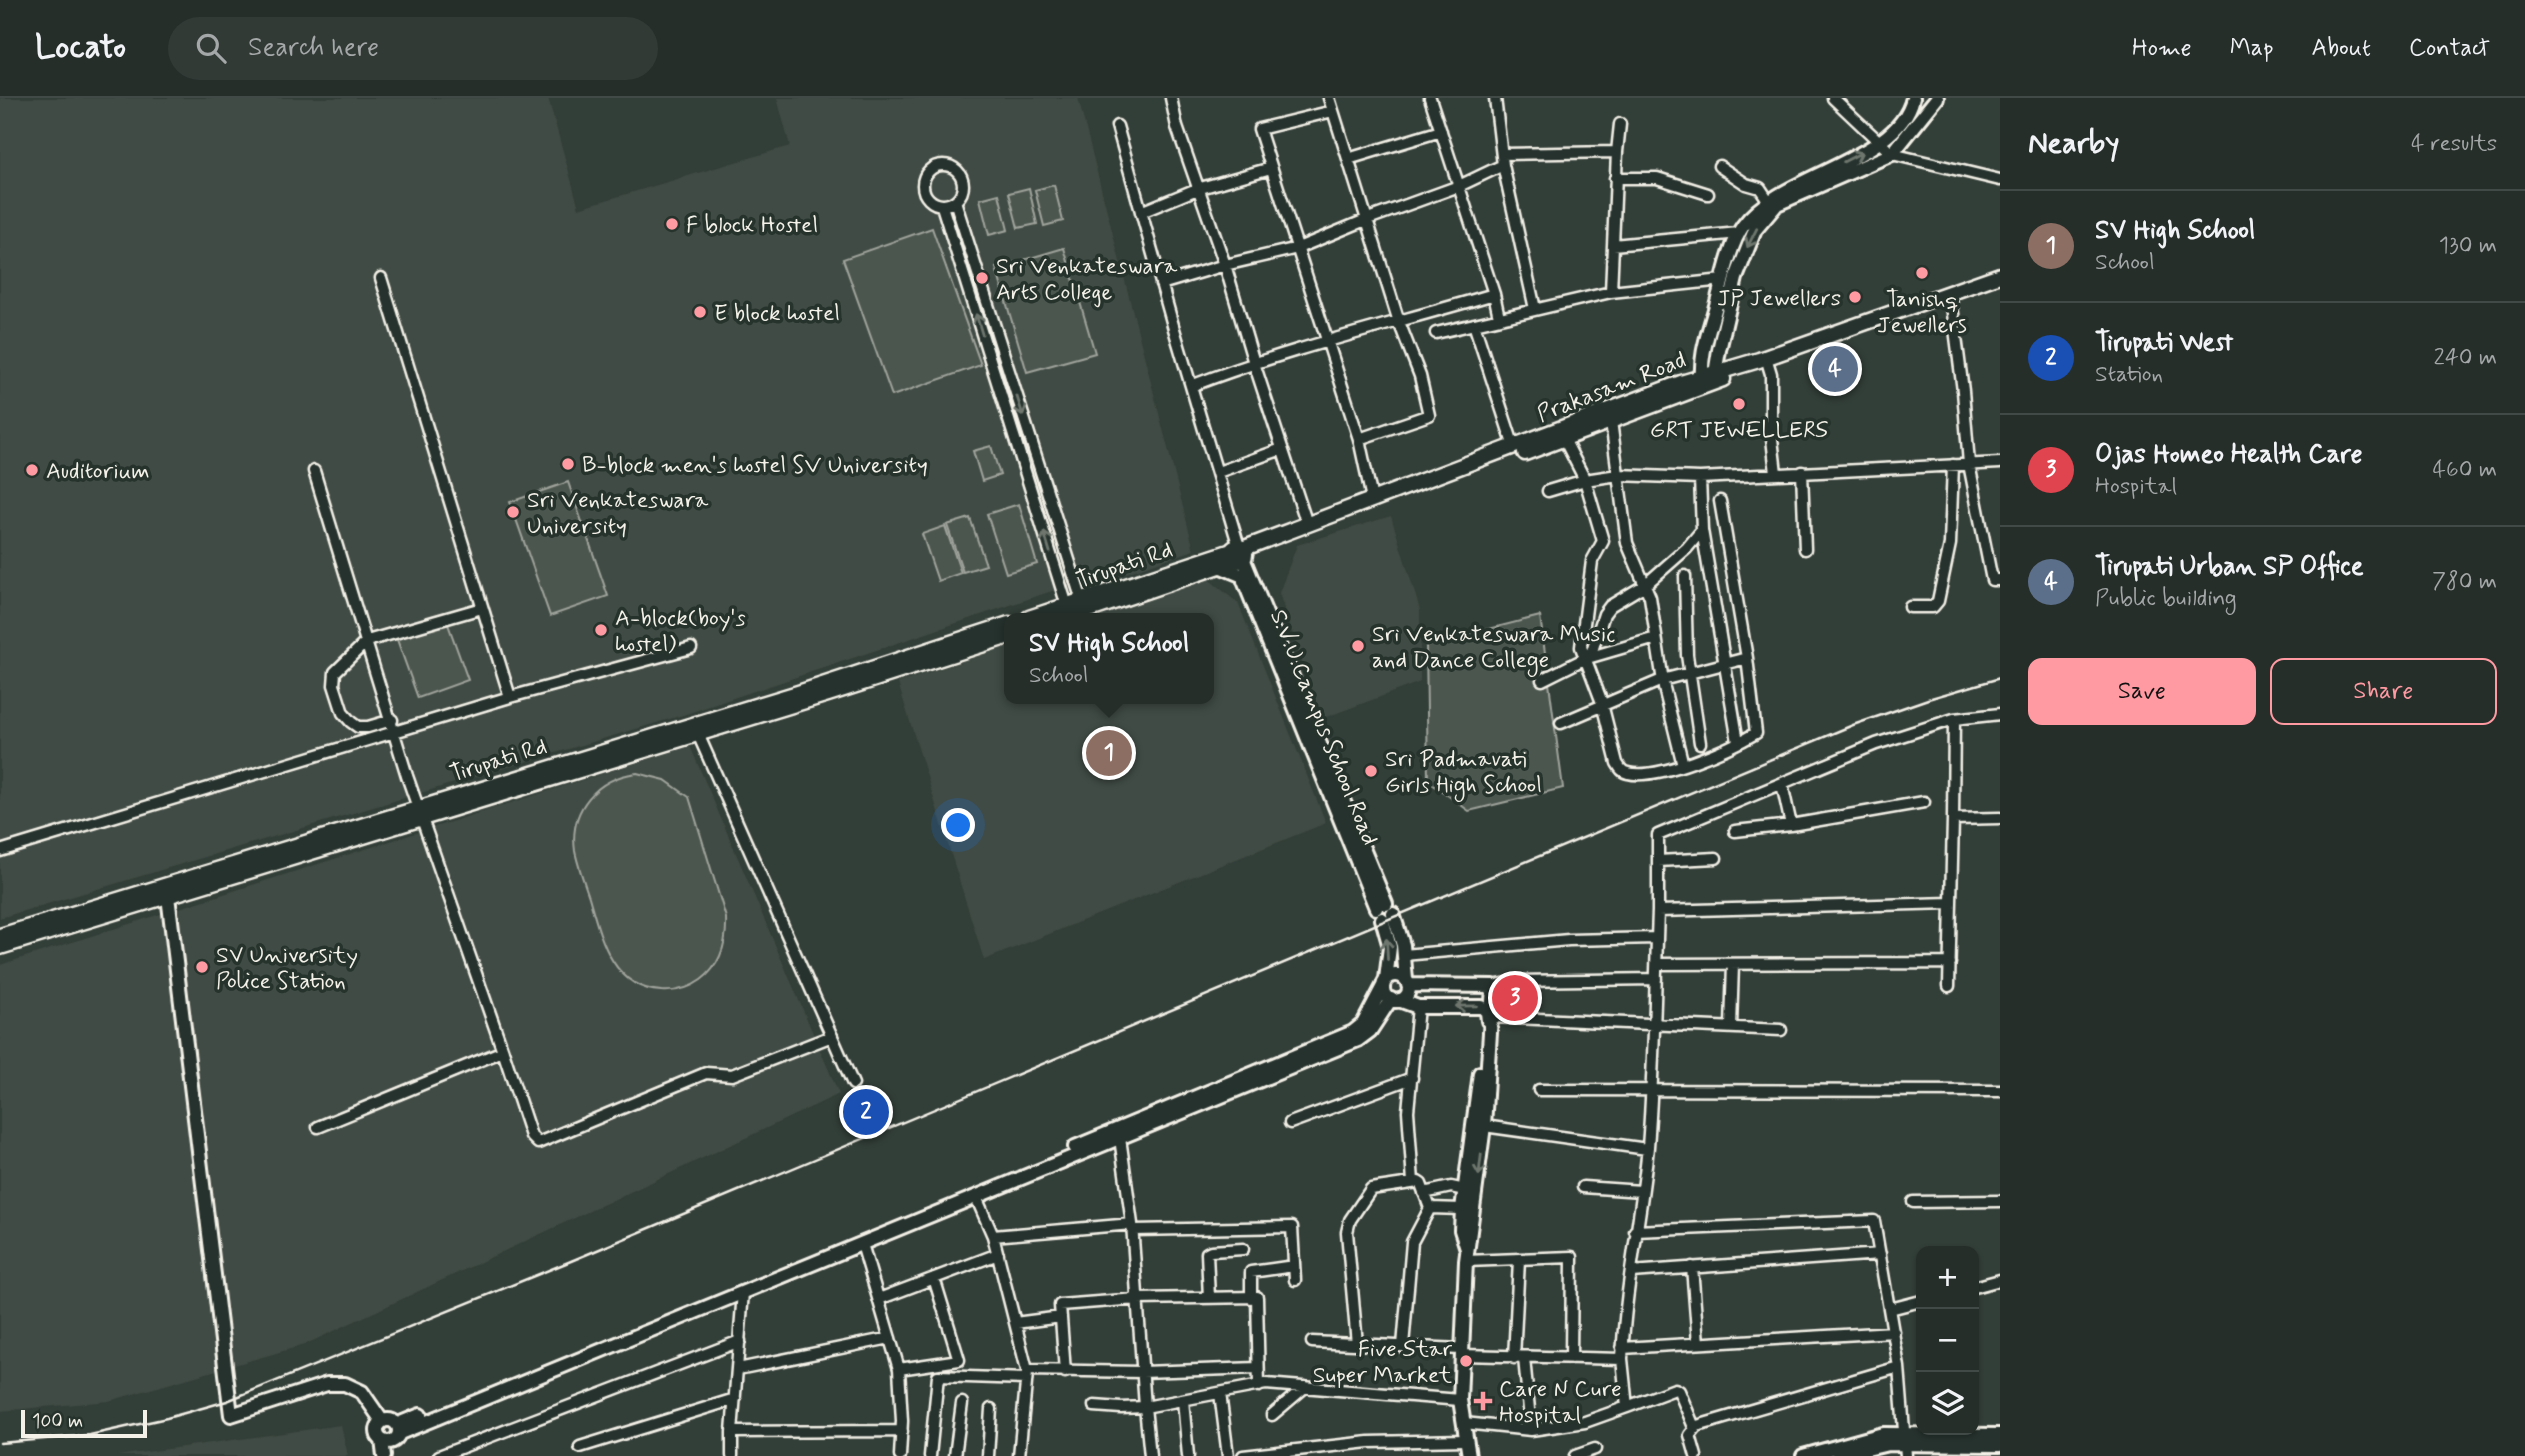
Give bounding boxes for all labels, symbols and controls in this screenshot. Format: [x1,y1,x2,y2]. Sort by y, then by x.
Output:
search box [168,17,658,80]
text: Locato [35,26,126,70]
icon: search [192,29,230,67]
text: Search here [248,31,379,65]
text: Home [2132,33,2192,64]
text: Map [2230,33,2274,64]
text: About [2312,33,2371,64]
text: Contact [2409,33,2490,64]
text: Nearby [2028,124,2119,163]
text: 4 results [2411,129,2497,159]
one-way arrow [1842,149,1863,163]
place label: F block Hostel [686,211,818,241]
text: SV High School [2095,214,2255,248]
marker: F block Hostel [664,216,680,232]
one-way arrow [1745,227,1759,248]
text: 1 [2046,231,2056,261]
text: 130 m [2439,231,2497,261]
text: School [2095,248,2155,278]
place label: Sri Venkateswara Arts College [996,252,1178,308]
marker: Tanishq Jewellers [1914,265,1930,281]
marker: Sri Venkateswara Arts College [974,270,990,286]
place label: JP Jewellers [1717,284,1841,314]
place label: Tanishq Jewellers [1877,285,1967,341]
marker: JP Jewellers [1847,289,1863,305]
place label: E block hostel [714,299,840,329]
marker: E block hostel [692,304,708,320]
one-way arrow [972,314,985,336]
text: Tirupati West [2095,326,2233,360]
pin: 4 [1812,343,1858,395]
text: 2 [2045,343,2057,373]
text: 240 m [2433,343,2497,373]
street label: Prakasam Road [1533,346,1691,430]
text: Station [2095,360,2163,390]
one-way arrow [1014,395,1027,417]
marker: GRT JEWELLERS [1731,396,1747,412]
place label: GRT JEWELLERS [1650,416,1828,446]
text: Ojas Homeo Health Care [2095,438,2363,472]
place label: B-block men's hostel SV University [582,451,928,481]
text: 3 [2046,455,2056,485]
text: 460 m [2433,455,2497,485]
marker: B-block men's hostel SV University [560,456,576,472]
place label: Auditorium [46,457,150,487]
marker: Auditorium [24,462,40,478]
text: Hospital [2095,472,2177,502]
place label: Sri Venkateswara University [527,486,709,542]
marker: Sri Venkateswara University [505,504,521,520]
one-way arrow [1039,531,1052,553]
street label: Tirupati Rd [1072,535,1177,596]
text: Tirupati Urban SP Office [2095,550,2364,584]
text: 4 [2044,567,2058,597]
text: 780 m [2432,567,2497,597]
text: Public building [2095,584,2237,614]
place label: A-block(boy's hostel) [615,604,746,660]
street label: S.V.U.Campus School Road [1262,606,1384,850]
popup [1004,613,1214,704]
place label: Sri Venkateswara Music and Dance College [1372,620,1615,678]
marker: A-block(boy's hostel) [593,622,609,638]
text: SV High School [1029,627,1189,661]
marker: Sri Venkateswara Music and Dance College [1350,638,1366,654]
button: Save [2028,658,2256,725]
button: Share [2270,658,2497,725]
text: School [1029,661,1088,691]
pin: 1 [1086,727,1132,779]
street label: Tirupati Rd [446,732,551,790]
place label: Sri Padmavati Girls High School [1385,745,1542,803]
marker: Sri Padmavati Girls High School [1363,763,1379,779]
your location [941,808,975,842]
one-way arrow [1381,938,1394,961]
place label: SV University Police Station [216,941,358,997]
marker: SV University Police Station [194,959,210,975]
pin: 3 [1492,972,1538,1024]
one-way arrow [1454,999,1477,1013]
pin: 2 [843,1086,889,1138]
one-way arrow [1473,1153,1486,1176]
map controls [1916,1246,1979,1435]
button: + [1916,1246,1979,1309]
button: − [1916,1309,1979,1372]
place label: Five Star Super Market [1313,1335,1452,1391]
marker: Five Star Super Market [1458,1353,1474,1369]
button: layers [1916,1372,1979,1435]
place label: Care N Cure Hospital [1499,1375,1622,1431]
marker: Care N Cure Hospital [1473,1391,1493,1411]
scale bar [21,1407,147,1439]
text: 100 m [32,1409,83,1434]

